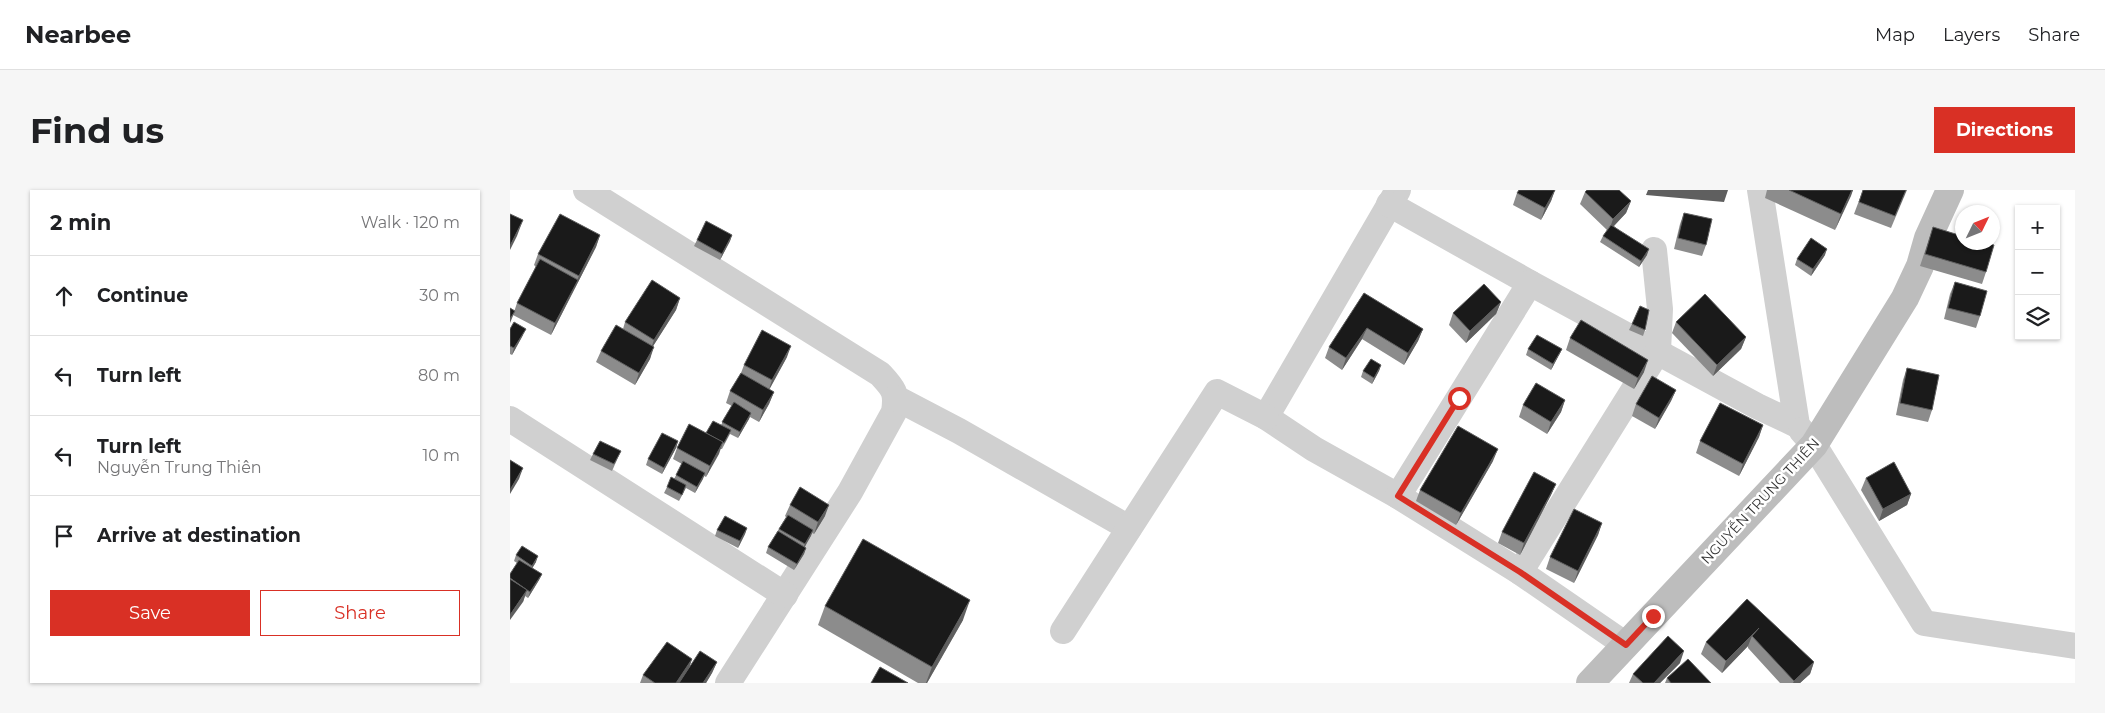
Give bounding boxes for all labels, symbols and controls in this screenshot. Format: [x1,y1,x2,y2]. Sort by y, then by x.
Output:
text: Nearbee [25,20,131,49]
text: Map [1875,24,1915,46]
text: Layers [1943,24,2000,46]
text: Share [2028,24,2080,46]
button: Directions [1934,107,2075,153]
text: Find us [30,109,164,152]
north arrow [1955,205,2000,250]
map controls [2015,205,2060,340]
button: + [2015,205,2060,250]
text: 2 min [50,210,111,235]
text: Walk · 120 m [361,213,460,232]
button: − [2015,250,2060,295]
icon: ahead [50,282,78,310]
text: Continue [97,284,188,307]
text: 30 m [419,286,460,305]
button: layers [2015,295,2060,340]
icon: left [50,362,78,390]
text: Turn left [97,364,182,387]
text: 80 m [418,366,460,385]
route start [1448,387,1471,410]
street label: NGUYỄN TRUNG THIÊN [1696,434,1823,568]
text: Turn left [97,435,182,458]
icon: left [50,442,78,470]
text: 10 m [422,446,460,465]
text: Nguyễn Trung Thiên [97,458,262,477]
icon: arrive [50,522,78,550]
text: Arrive at destination [97,524,301,547]
button: Save [50,590,250,636]
button: Share [260,590,460,636]
route end [1642,605,1665,628]

